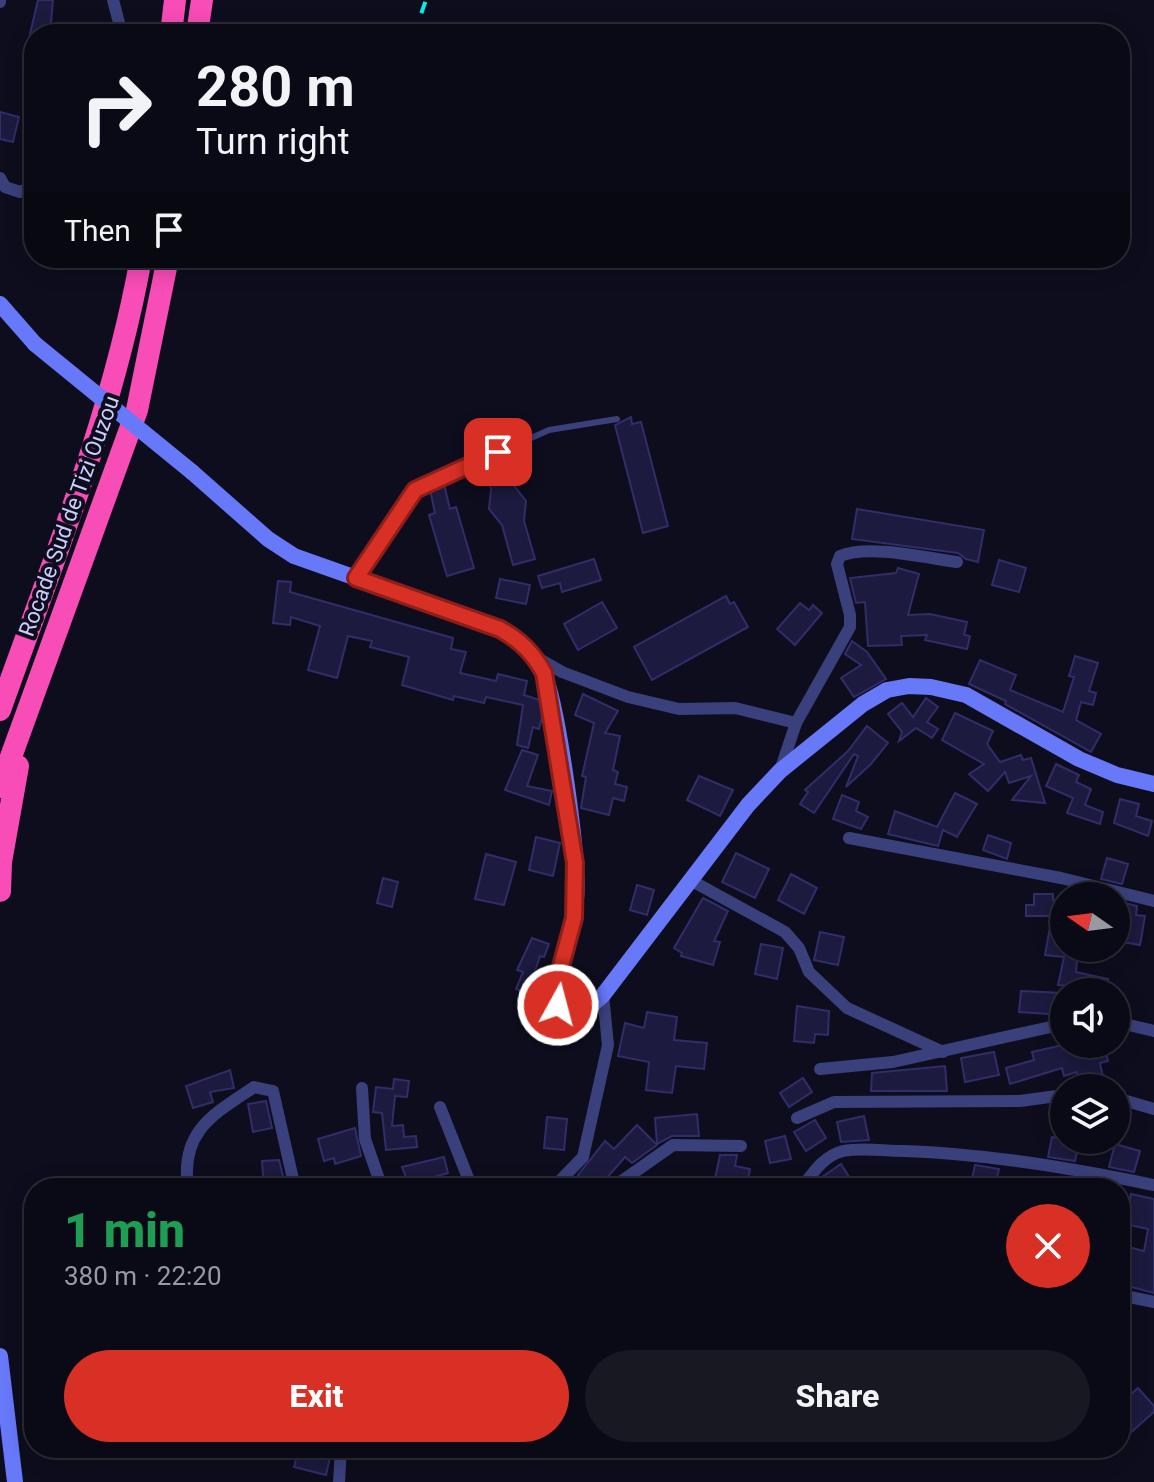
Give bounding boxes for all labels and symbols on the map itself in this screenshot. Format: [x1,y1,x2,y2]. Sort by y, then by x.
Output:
street label: Rocade Sud de Tizi Ouzou [14,392,124,640]
pin [464,418,532,486]
north arrow [1050,882,1130,962]
position arrow [516,963,600,1047]

